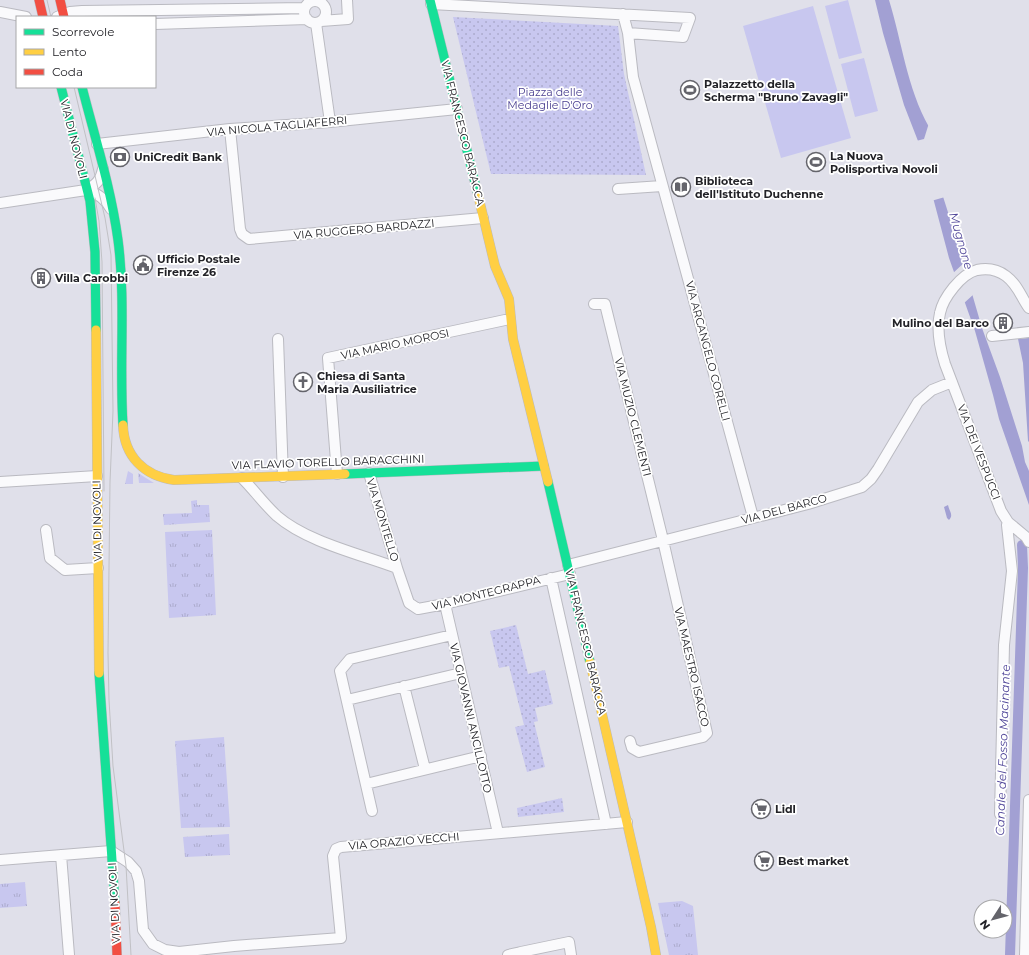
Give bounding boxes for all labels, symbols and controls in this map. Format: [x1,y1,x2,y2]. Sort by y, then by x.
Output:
legend [16,16,156,88]
text: Scorrevole [52,24,114,39]
text: Lento [52,44,87,59]
street label: VIA FRANCESCO BARACCA [438,59,488,207]
text: Coda [52,64,83,79]
place label: Palazzetto della Scherma "Bruno Zavagli" [704,77,848,104]
sports icon: Palazzetto della Scherma "Bruno Zavagli" [679,79,701,101]
park label: Piazza delle Medaglie D'Oro [507,85,593,112]
street label: VIA DI NOVOLI [57,98,91,180]
street label: VIA NICOLA TAGLIAFERRI [206,113,348,139]
bank icon: UniCredit Bank [109,146,131,168]
place label: La Nuova Polisportiva Novoli [830,149,938,176]
place label: UniCredit Bank [134,150,223,164]
sports icon: La Nuova Polisportiva Novoli [805,151,827,173]
place label: Biblioteca dell'Istituto Duchenne [695,174,823,201]
library icon: Biblioteca dell'Istituto Duchenne [670,176,692,198]
water label: Mugnone [946,211,977,271]
street label: VIA RUGGERO BARDAZZI [293,216,435,242]
place label: Ufficio Postale Firenze 26 [157,252,240,279]
public building icon: Ufficio Postale Firenze 26 [132,254,154,276]
building icon: Villa Carobbi [30,267,52,289]
place label: Villa Carobbi [54,271,128,285]
street label: VIA ARCANGELO CORELLI [683,279,733,423]
building icon: Mulino del Barco [992,312,1014,334]
place label: Mulino del Barco [892,316,989,330]
street label: VIA MARIO MOROSI [340,326,450,362]
street label: VIA MUZIO CLEMENTI [612,356,654,478]
place label: Chiesa di Santa Maria Ausiliatrice [317,369,417,396]
church icon: Chiesa di Santa Maria Ausiliatrice [292,371,314,393]
street label: VIA DEI VESPUCCI [954,402,1004,502]
street label: VIA FLAVIO TORELLO BARACCHINI [231,452,425,472]
street label: VIA MONTELLO [364,477,402,563]
street label: VIA DI NOVOLI [89,480,105,562]
street label: VIA DEL BARCO [740,491,828,527]
street label: VIA FRANCESCO BARACCA [562,568,610,717]
street label: VIA MONTEGRAPPA [430,573,542,613]
street label: VIA MAESTRO ISACCO [671,606,713,728]
street label: VIA GIOVANNI ANCILLOTTO [447,642,495,794]
water label: Canale del Fosso Macinante [992,664,1013,836]
supermarket icon: Lidl [750,798,772,820]
place label: Lidl [775,802,796,816]
street label: VIA ORAZIO VECCHI [348,829,460,853]
supermarket icon: Best market [753,850,775,872]
place label: Best market [778,854,849,868]
street label: VIA DI NOVOLI [105,862,123,944]
north arrow [973,899,1013,939]
text: N [977,917,993,933]

